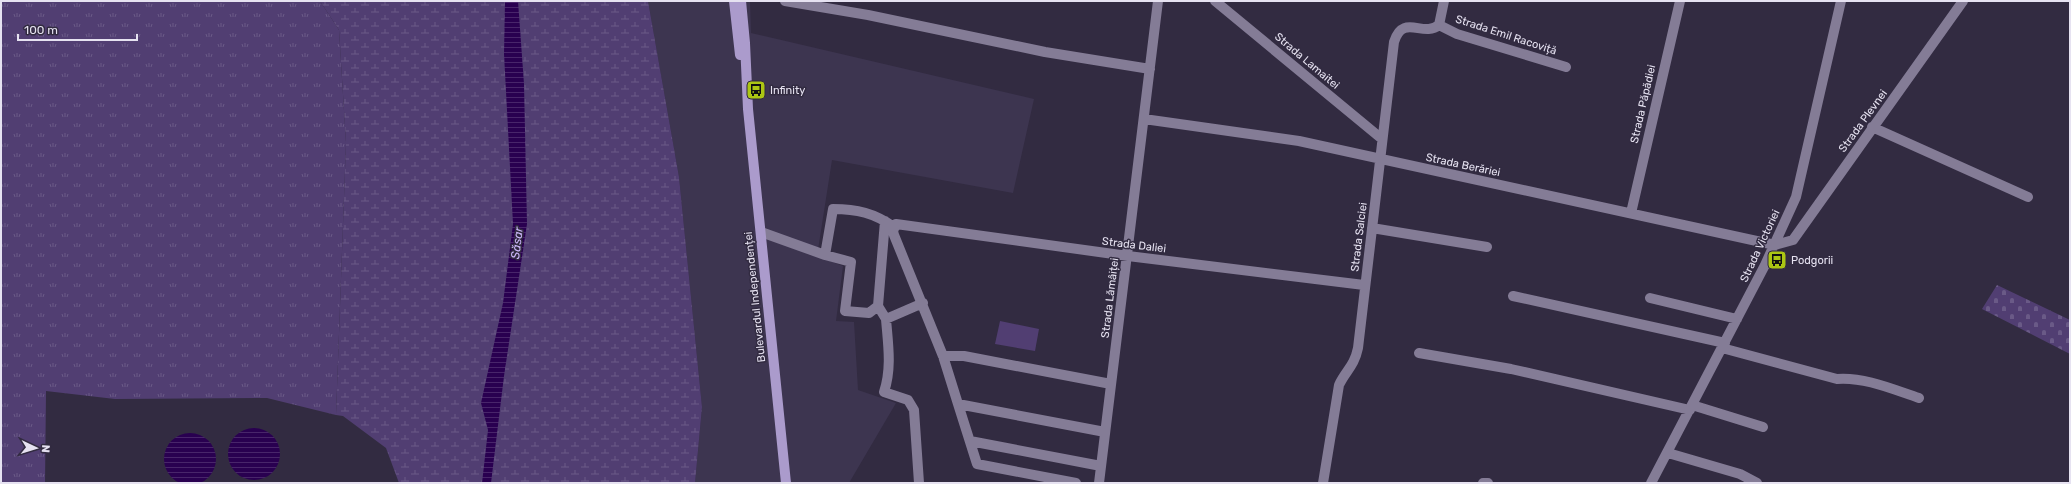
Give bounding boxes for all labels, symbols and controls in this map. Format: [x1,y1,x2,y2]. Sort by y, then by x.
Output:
street label: Strada Emil Racoviță [1454,12,1558,58]
scale bar [18,16,137,42]
text: 100 m [24,23,58,37]
street label: Strada Lamaitei [1272,30,1342,92]
street label: Strada Păpădiei [1628,63,1658,145]
bus stop icon: Infinity [745,79,767,101]
place label: Infinity [770,84,805,97]
street label: Strada Plevnei [1836,87,1890,155]
street label: Strada Berăriei [1425,151,1501,179]
street label: Strada Salciei [1348,202,1370,272]
street label: Strada Victoriei [1738,208,1782,284]
water label: Săsar [508,226,526,260]
street label: Bulevardul Independenței [742,231,768,363]
street label: Strada Daliei [1101,235,1167,255]
bus stop icon: Podgorii [1766,249,1788,271]
place label: Podgorii [1791,254,1833,267]
street label: Strada Lămâiței [1099,257,1121,339]
north arrow [16,428,56,468]
text: N [39,444,52,453]

